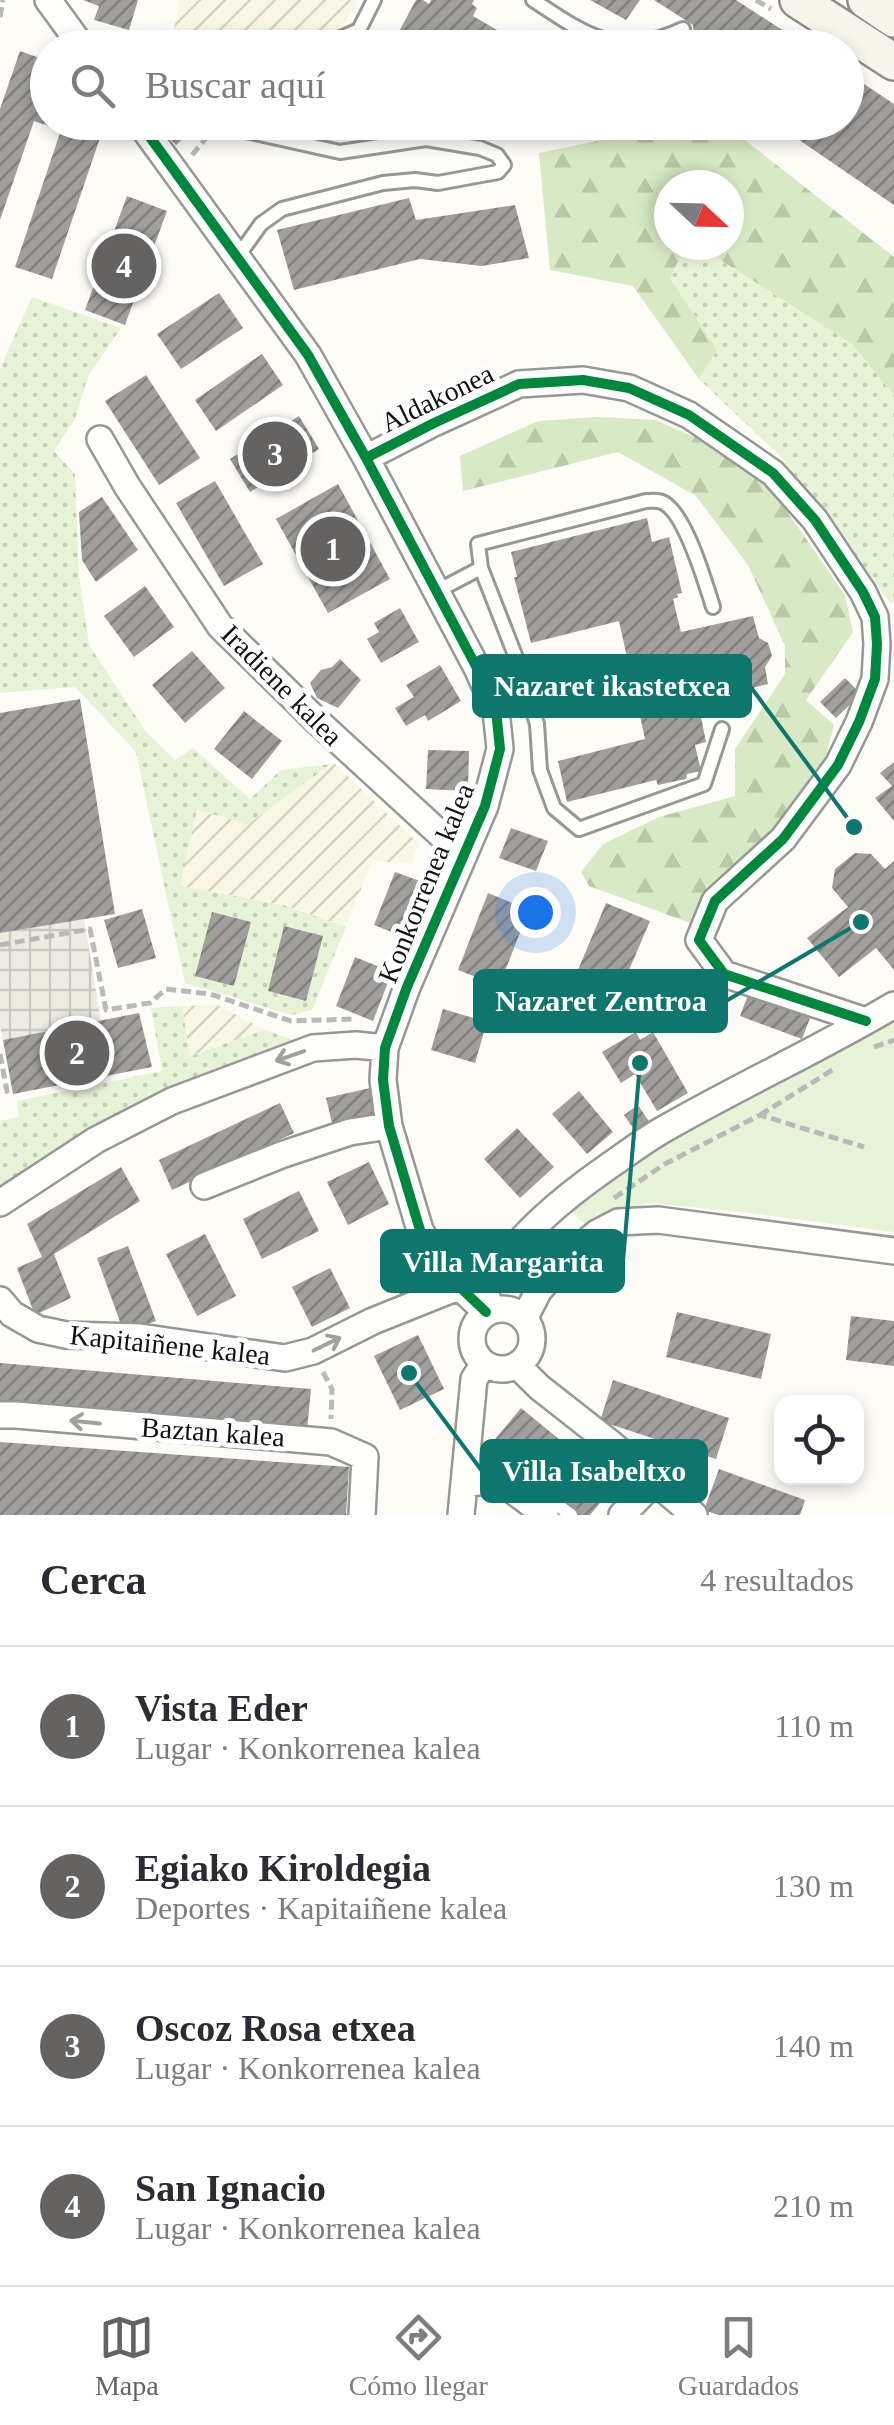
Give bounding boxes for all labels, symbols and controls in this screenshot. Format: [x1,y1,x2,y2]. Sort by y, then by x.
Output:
search box [30,30,864,140]
icon: search [65,58,120,113]
text: Buscar aquí [145,64,325,106]
north arrow [654,170,744,260]
pin: 4 [92,228,156,304]
street label: Aldakonea [376,357,499,439]
pin: 3 [242,416,308,492]
pin: 1 [300,512,366,586]
street label: Iradiene kalea [215,618,349,752]
callout: Nazaret ikastetxea [474,656,750,716]
text: Nazaret ikastetxea [494,669,730,702]
street label: Konkorrenea kalea [372,778,480,987]
your location [510,887,561,938]
callout: Nazaret Zentroa [475,971,726,1031]
text: Nazaret Zentroa [495,984,707,1017]
pin: 2 [44,1016,110,1090]
one-way arrow [274,1049,306,1067]
callout: Villa Margarita [382,1231,623,1291]
text: Villa Margarita [402,1245,604,1278]
street label: Kapitaiñene kalea [68,1319,272,1371]
one-way arrow [312,1334,342,1353]
map controls [774,1395,864,1485]
button: locate [774,1395,864,1485]
one-way arrow [69,1412,101,1431]
street label: Baztan kalea [140,1412,286,1453]
callout: Villa Isabeltxo [482,1441,706,1501]
text: Villa Isabeltxo [502,1454,686,1487]
text: Cerca [40,1557,147,1603]
text: 4 resultados [700,1562,854,1598]
text: Vista Eder [135,1687,308,1729]
text: 1 [65,1708,81,1744]
text: 110 m [774,1708,854,1744]
text: Lugar · Konkorrenea kalea [135,1730,481,1766]
text: Egiako Kiroldegia [135,1847,431,1889]
text: 2 [65,1868,81,1904]
text: 130 m [773,1868,854,1904]
text: Deportes · Kapitaiñene kalea [135,1890,507,1926]
text: Oscoz Rosa etxea [135,2007,416,2049]
text: 3 [65,2028,81,2064]
text: 140 m [773,2028,854,2064]
text: Lugar · Konkorrenea kalea [135,2050,481,2086]
text: San Ignacio [135,2167,326,2209]
text: 4 [65,2188,81,2224]
text: 210 m [773,2188,854,2224]
text: Lugar · Konkorrenea kalea [135,2210,481,2246]
tab: Mapa [95,2310,159,2402]
tab: Cómo llegar [349,2310,488,2402]
tab: Guardados [678,2310,799,2402]

